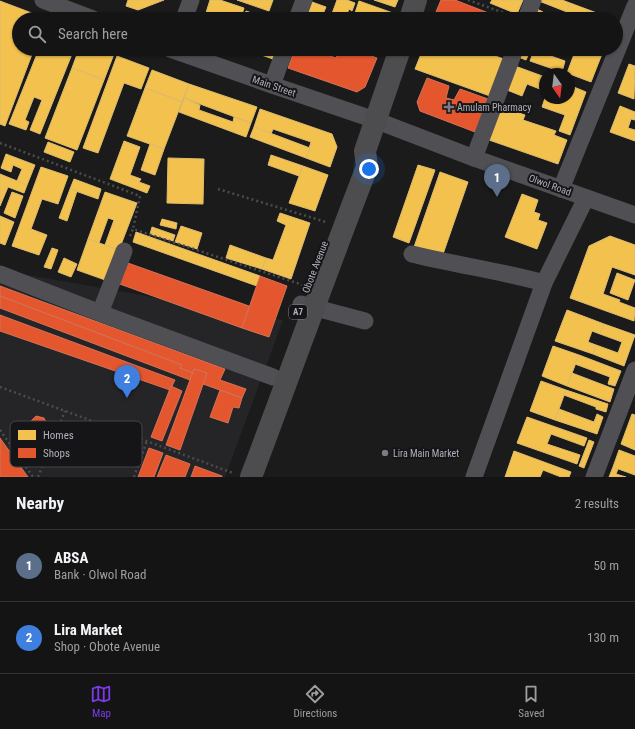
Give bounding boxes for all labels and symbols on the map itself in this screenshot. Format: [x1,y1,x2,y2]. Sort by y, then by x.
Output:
north arrow [539,68,575,104]
street label: Main Street [251,73,297,99]
marker: Amulam Pharmacy [444,102,454,112]
place label: Amulam Pharmacy [457,102,531,113]
your location [359,159,379,179]
pin: 1 [484,164,510,197]
street label: Olwol Road [527,172,573,198]
street label: Obote Avenue [300,239,330,295]
road number: A7 [289,305,307,319]
pin: 2 [114,365,140,398]
legend [10,421,142,467]
text: Homes [43,429,74,442]
text: Shops [43,447,70,460]
marker: Lira Main Market [380,448,390,458]
place label: Lira Main Market [393,448,459,459]

